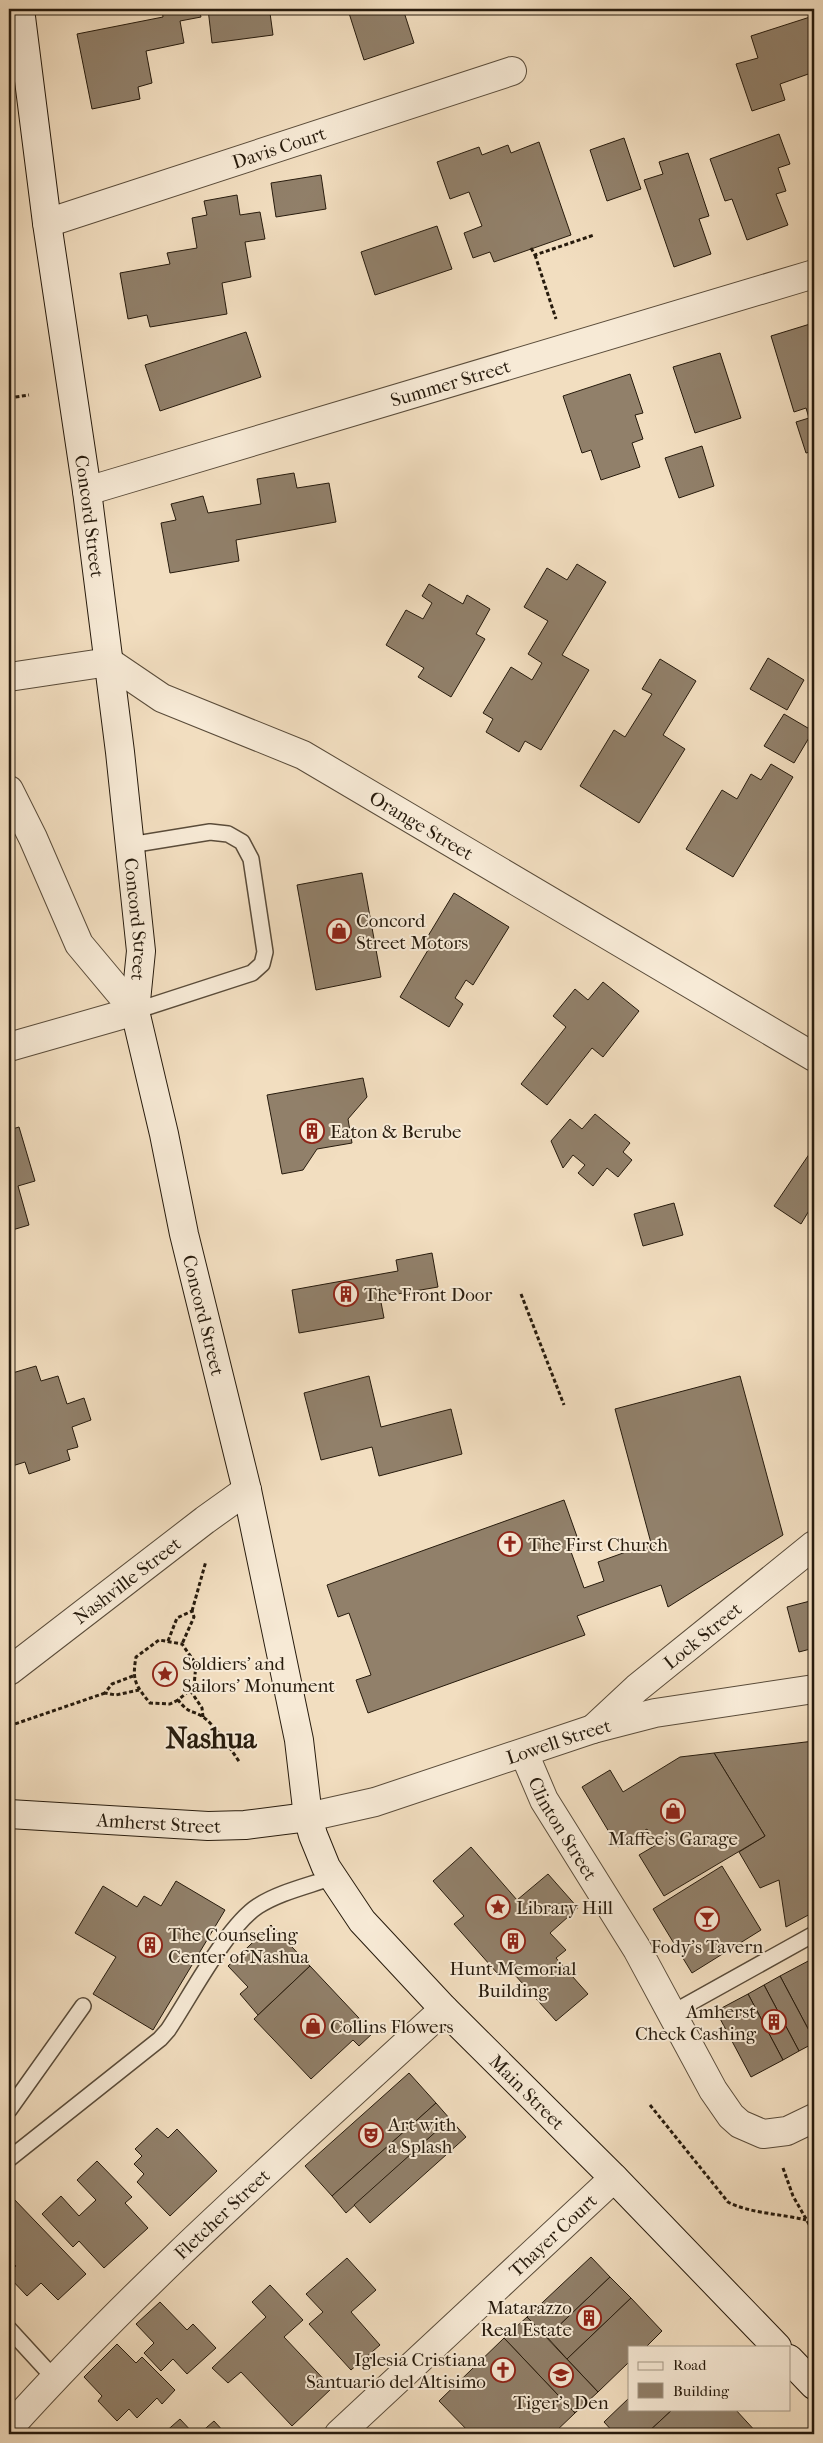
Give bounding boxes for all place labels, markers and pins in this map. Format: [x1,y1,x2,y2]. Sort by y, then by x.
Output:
place label: Concord Street Motors [356,910,468,954]
shop icon: Concord Street Motors [326,918,352,944]
building icon: Eaton & Berube [299,1118,325,1144]
place label: Eaton & Berube [330,1121,461,1143]
building icon: The Front Door [333,1281,359,1307]
place label: The Front Door [364,1284,493,1306]
church icon: The First Church [497,1531,523,1557]
place label: The First Church [528,1534,668,1556]
place label: Soldiers' and Sailors' Monument [182,1653,335,1697]
place icon: Soldiers' and Sailors' Monument [152,1661,178,1687]
shop icon: Maffee's Garage [660,1798,686,1824]
place label: Maffee's Garage [608,1828,738,1850]
place icon: Library Hill [485,1894,511,1920]
place label: Library Hill [516,1897,613,1919]
bar icon: Fody's Tavern [694,1906,720,1932]
place label: The Counseling Center of Nashua [168,1924,309,1968]
building icon: Hunt Memorial Building [500,1928,526,1954]
building icon: The Counseling Center of Nashua [137,1932,163,1958]
place label: Fody's Tavern [651,1936,763,1958]
place label: Hunt Memorial Building [450,1958,576,2002]
place label: Amherst Check Cashing [635,2001,757,2045]
building icon: Amherst Check Cashing [761,2009,787,2035]
shop icon: Collins Flowers [300,2013,326,2039]
place label: Collins Flowers [330,2016,454,2038]
place label: Art with a Splash [387,2114,457,2158]
theatre icon: Art with a Splash [358,2122,384,2148]
place label: Matarazzo Real Estate [481,2297,572,2341]
building icon: Matarazzo Real Estate [576,2305,602,2331]
place label: Iglesia Cristiana Santuario del Altisimo [306,2349,486,2393]
church icon: Iglesia Cristiana Santuario del Altisimo [490,2357,516,2383]
school or university icon: Tiger's Den [548,2362,574,2388]
place label: Tiger's Den [513,2392,609,2414]

